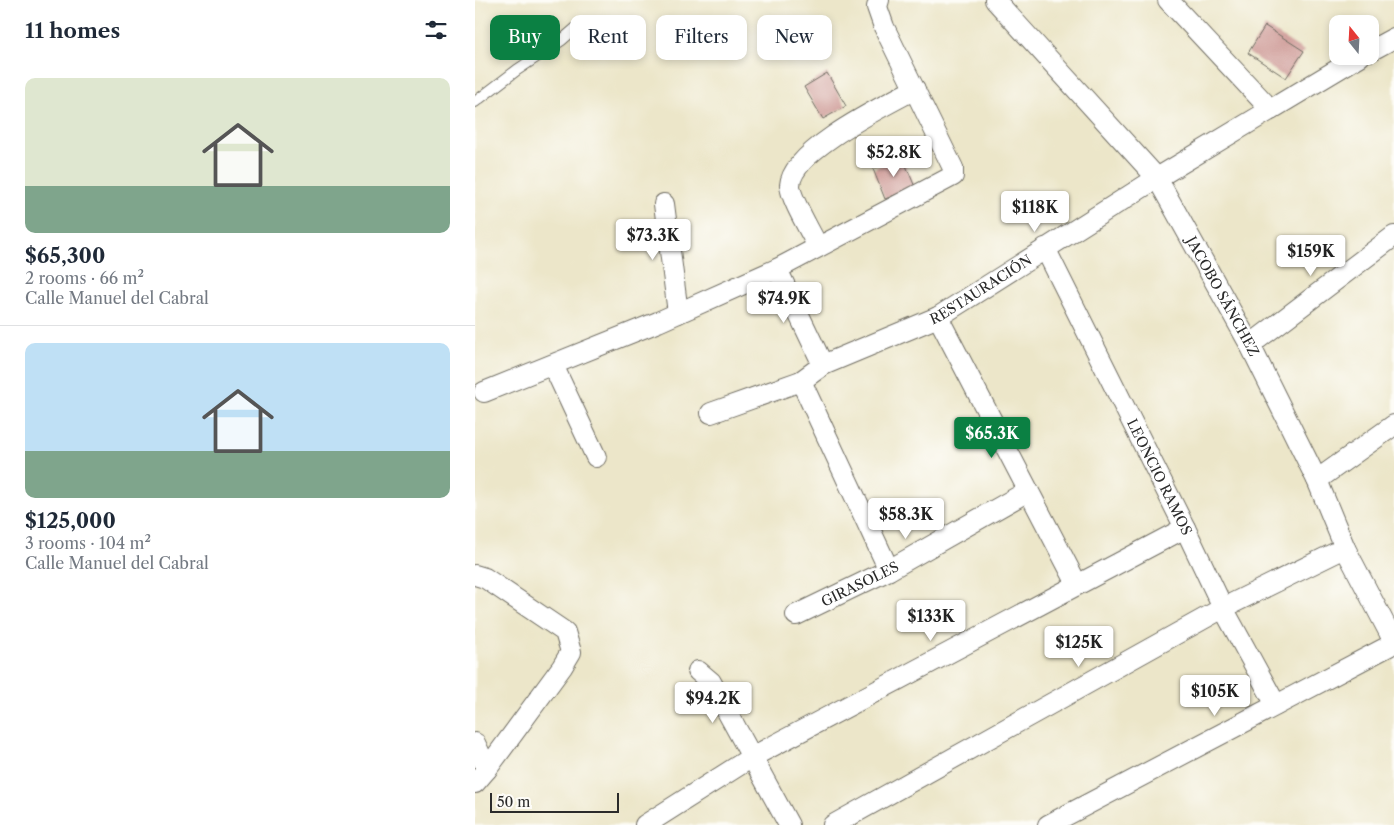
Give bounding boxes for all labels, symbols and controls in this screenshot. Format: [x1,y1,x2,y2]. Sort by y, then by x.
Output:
chip: Buy [490,15,560,60]
chip: Rent [570,15,646,60]
chip: Filters [656,15,747,60]
chip: New [757,15,832,60]
north arrow [1329,15,1379,65]
map controls [1329,15,1379,65]
icon: filters [422,16,450,44]
text: 11 homes [25,18,120,43]
icon: home [193,110,283,200]
pin: $52.8K [853,136,935,178]
text: $52.8K [867,142,921,162]
pin: $118K [1000,190,1070,233]
text: $118K [1012,197,1058,217]
pin: $73.3K [612,218,694,261]
text: $73.3K [627,225,679,245]
street label: JACOBO SÁNCHEZ [1181,231,1263,359]
pin: $159K [1276,234,1346,277]
text: $159K [1287,241,1335,261]
text: $65,300 [25,243,105,268]
street label: RESTAURACIÓN [927,251,1036,328]
text: 2 rooms · 66 m² [25,268,144,288]
pin: $74.9K [743,282,825,324]
text: Calle Manuel del Cabral [25,288,209,308]
text: $74.9K [758,288,810,308]
icon: home [193,376,283,466]
pin: $65.3K [951,416,1033,459]
street label: LEONCIO RAMOS [1123,416,1196,538]
text: $65.3K [965,423,1019,443]
pin: $58.3K [865,498,947,540]
text: $58.3K [879,504,933,524]
text: $125,000 [25,508,116,533]
text: 3 rooms · 104 m² [25,533,151,553]
text: Calle Manuel del Cabral [25,553,209,573]
street label: GIRASOLES [818,557,902,611]
pin: $133K [896,600,966,642]
text: $133K [908,606,955,626]
pin: $125K [1044,626,1114,668]
text: $125K [1055,632,1103,652]
pin: $105K [1180,674,1250,717]
text: $105K [1191,681,1239,701]
pin: $94.2K [672,682,754,724]
text: $94.2K [686,688,740,708]
scale bar [490,790,619,813]
text: 50 m [497,793,530,811]

